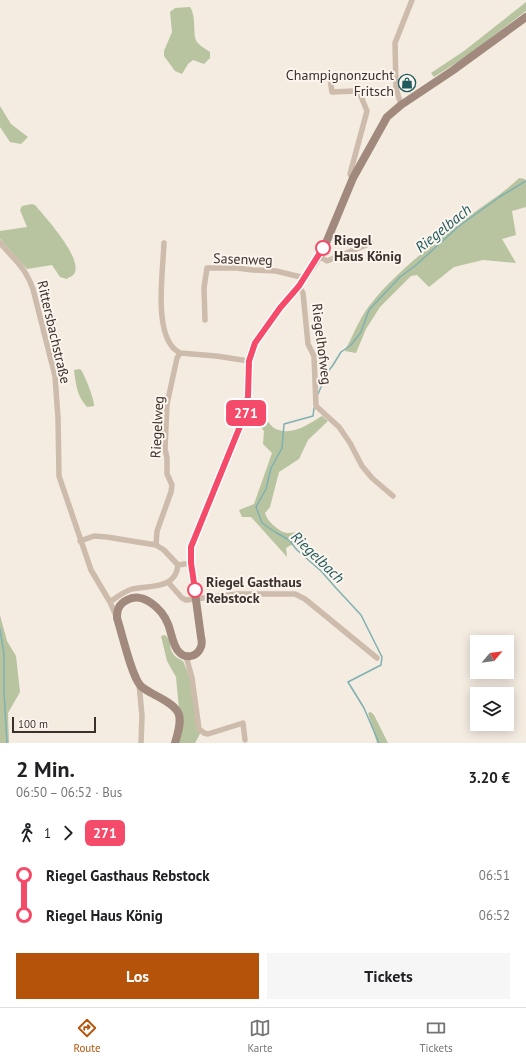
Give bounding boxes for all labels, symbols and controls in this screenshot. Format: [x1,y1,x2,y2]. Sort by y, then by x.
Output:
place label: Champignonzucht Fritsch [286,66,394,100]
shop icon: Champignonzucht Fritsch [397,73,417,93]
water label: Riegelbach [411,199,475,256]
place label: Riegel Haus König [334,231,401,265]
marker: Riegel Haus König [315,240,331,256]
street label: Sasenweg [213,249,273,269]
street label: Rittersbachstraße [33,279,75,385]
street label: Riegelhofweg [308,302,336,386]
street label: Riegelweg [146,395,168,459]
line badge: 271 [223,400,269,426]
text: 271 [234,404,258,422]
water label: Riegelbach [287,527,349,587]
place label: Riegel Gasthaus Rebstock [206,573,302,607]
marker: Riegel Gasthaus Rebstock [187,582,203,598]
north arrow [470,635,514,679]
map controls [470,635,514,731]
button: layers [470,687,514,731]
scale bar [12,715,96,734]
text: 100 m [18,717,48,731]
text: 2 Min. [16,755,75,783]
text: 3.20 € [468,768,510,787]
text: 06:50 – 06:52 · Bus [16,784,122,801]
icon: walk [16,822,38,844]
icon: forward [57,822,79,844]
text: 271 [93,824,117,842]
text: 1 [44,825,51,842]
text: Riegel Gasthaus Rebstock [46,866,210,885]
text: 06:51 [479,867,510,884]
text: Riegel Haus König [46,906,163,925]
text: 06:52 [479,907,510,924]
button: Los [16,953,259,999]
button: Tickets [267,953,510,999]
tab: Route [73,1017,101,1055]
tab: Karte [247,1017,273,1055]
tab: Tickets [419,1017,453,1055]

